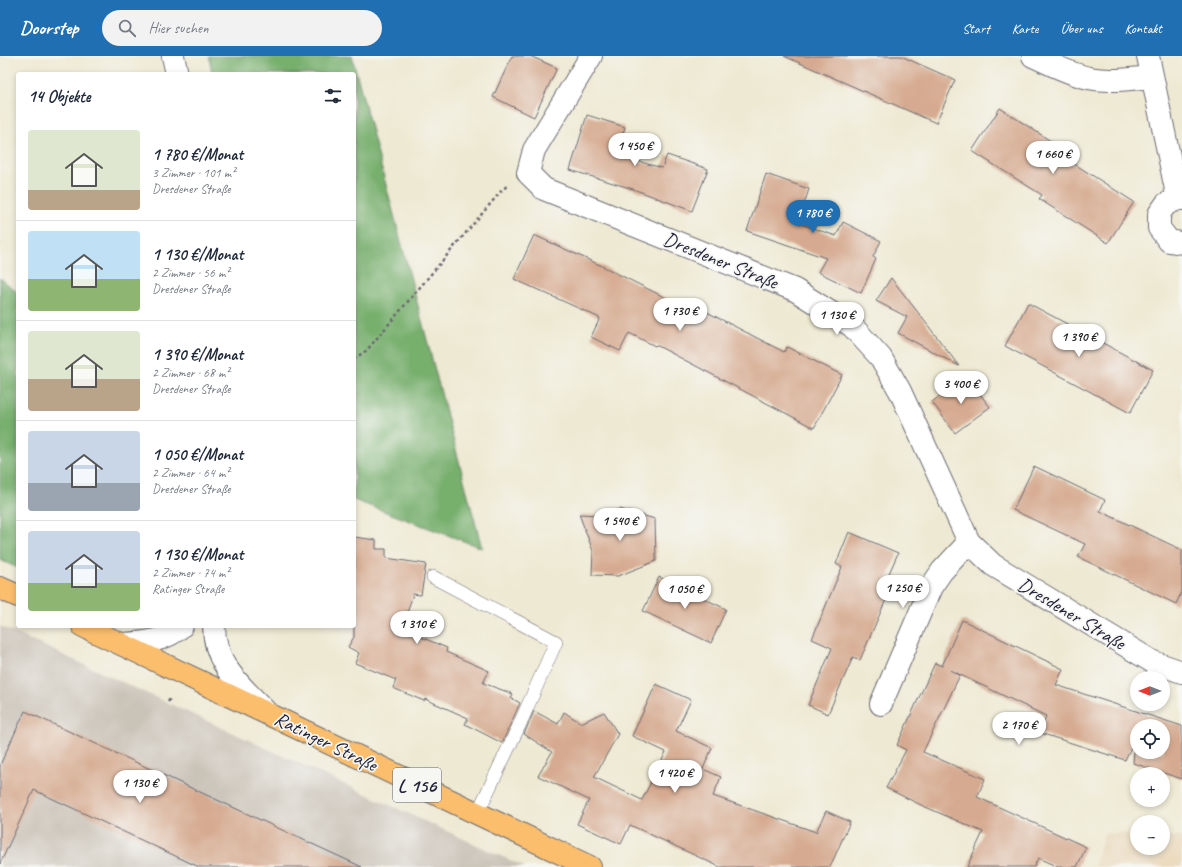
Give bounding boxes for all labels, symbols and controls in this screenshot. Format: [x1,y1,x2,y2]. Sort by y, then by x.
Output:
search box [102,10,382,46]
text: Doorstep [20,16,78,40]
icon: search [116,17,138,39]
text: Hier suchen [148,19,209,38]
text: Start [962,20,990,37]
text: Karte [1012,20,1038,37]
text: Über uns [1060,20,1102,37]
text: Kontakt [1124,20,1162,37]
icon: filters [322,85,344,107]
text: 14 Objekte [28,86,91,107]
pin: 1 450 € [598,133,672,167]
text: 1 450 € [617,138,653,154]
pin: 1 660 € [1016,141,1090,175]
text: 1 780 €/Monat [152,144,243,165]
icon: home [60,146,108,194]
text: 1 660 € [1035,146,1071,162]
text: 3 Zimmer · 101 m² [152,165,235,181]
text: Dresdener Straße [152,181,231,197]
pin: 1 780 € [776,200,850,234]
text: 1 780 € [795,205,831,221]
street label: Dresdener Straße [660,226,783,295]
text: 1 130 €/Monat [152,244,243,265]
icon: home [60,247,108,295]
text: 2 Zimmer · 56 m² [152,265,229,281]
text: Dresdener Straße [152,281,231,297]
pin: 1 730 € [643,298,717,332]
pin: 1 130 € [800,302,874,336]
text: 1 730 € [662,303,698,319]
text: 1 130 € [819,307,855,323]
pin: 1 390 € [1042,324,1116,358]
text: 1 390 € [1061,329,1097,345]
text: 1 390 €/Monat [152,344,243,365]
icon: home [60,347,108,395]
text: 2 Zimmer · 68 m² [152,365,229,381]
pin: 3 400 € [924,371,998,405]
text: 3 400 € [943,376,979,392]
text: Dresdener Straße [152,381,231,397]
text: 1 050 €/Monat [152,444,243,465]
icon: home [60,447,108,495]
text: 2 Zimmer · 64 m² [152,465,229,481]
text: Dresdener Straße [152,481,231,497]
pin: 1 540 € [583,508,657,542]
text: 1 540 € [602,513,638,529]
text: 1 130 €/Monat [152,544,243,565]
icon: home [60,547,108,595]
text: 2 Zimmer · 74 m² [152,565,229,581]
street label: Dresdener Straße [1014,572,1131,656]
pin: 1 250 € [866,575,940,609]
pin: 1 050 € [648,576,722,610]
text: 1 250 € [885,580,921,596]
text: Ratinger Straße [152,581,224,597]
text: 1 050 € [667,581,703,597]
pin: 1 310 € [380,611,454,645]
text: 1 310 € [399,616,435,632]
north arrow [1130,671,1170,711]
map controls [1130,671,1170,855]
street label: Ratinger Straße [270,706,382,778]
pin: 2 170 € [982,712,1056,746]
text: 2 170 € [1001,717,1037,733]
button: locate [1130,719,1170,759]
pin: 1 420 € [638,760,712,794]
text: 1 420 € [657,765,693,781]
button: + [1130,767,1170,807]
road number: L 156 [393,768,441,802]
pin: 1 130 € [103,770,177,804]
text: 1 130 € [122,775,158,791]
button: − [1130,815,1170,855]

